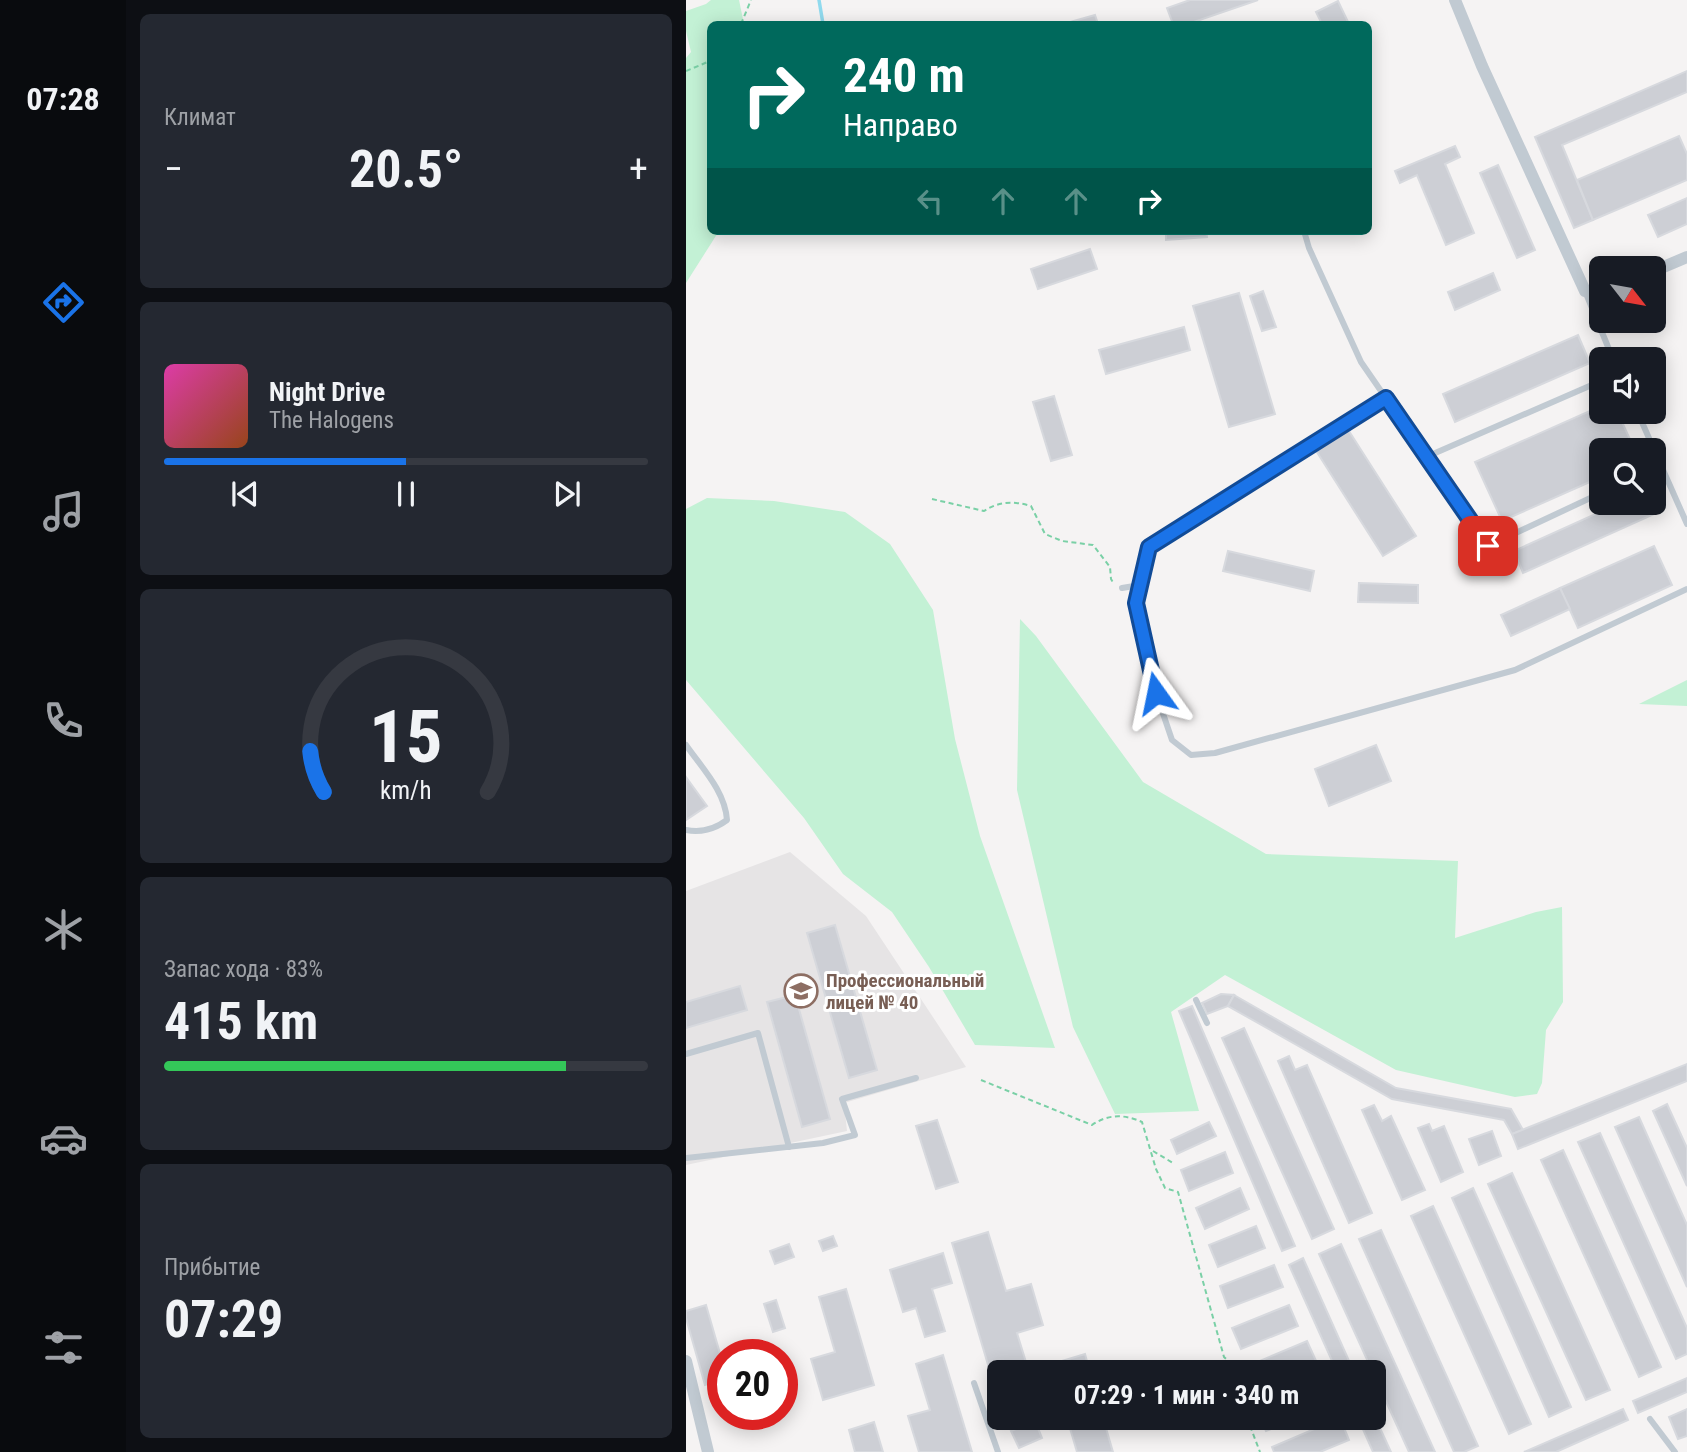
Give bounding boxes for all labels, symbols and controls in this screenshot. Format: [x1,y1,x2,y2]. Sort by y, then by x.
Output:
text: 240 m [843,47,965,104]
icon: right [728,49,819,140]
text: 07:28 [26,80,100,118]
text: Климат [164,104,236,131]
text: Направо [843,106,958,144]
text: 20.5° [349,139,463,200]
text: − [164,147,183,191]
text: + [629,147,648,191]
icon: left [911,182,949,220]
icon: ahead [984,182,1022,220]
icon: ahead [1057,182,1095,220]
icon: right [1130,182,1168,220]
north arrow [1589,256,1666,332]
map controls [1589,256,1666,515]
icon: directions [39,278,88,327]
button: sound [1589,347,1666,424]
text: Night Drive [269,377,385,407]
text: The Halogens [269,407,394,434]
button: search [1589,438,1666,515]
icon: previous [226,475,264,513]
icon: pause [387,475,425,513]
icon: next [548,475,586,513]
icon: music [39,487,88,536]
pin [1458,516,1518,576]
icon: arrive [1469,527,1507,565]
position arrow [1119,656,1193,730]
text: 15 [369,694,443,780]
icon: phone [39,696,88,745]
text: km/h [380,776,432,805]
icon: climate [39,905,88,954]
text: Запас хода · 83% [164,956,323,983]
place label: Профессиональный лицей № 40 [826,969,984,1014]
school or university icon: Профессиональный лицей № 40 [782,972,820,1010]
text: 415 km [164,991,318,1052]
icon: car [39,1114,88,1163]
text: Прибытие [164,1254,260,1281]
text: 07:29 [164,1289,283,1350]
icon: filters [39,1323,88,1372]
speed limit sign: 20 [707,1339,798,1430]
text: 07:29 · 1 мин · 340 m [1074,1380,1299,1410]

